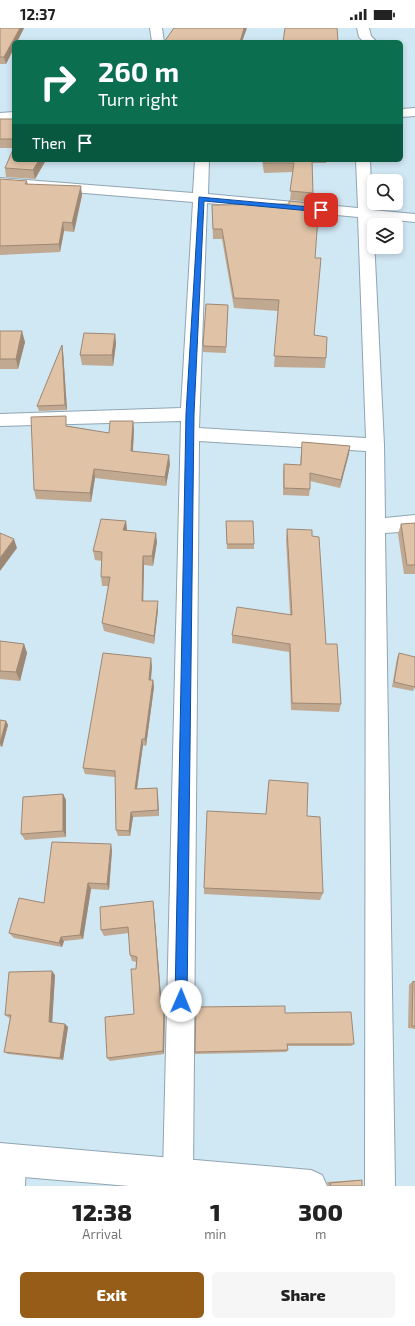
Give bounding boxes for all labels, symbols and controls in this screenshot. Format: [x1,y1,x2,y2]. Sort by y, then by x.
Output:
text: 12:37 [20,5,55,23]
text: 260 m [98,54,179,88]
icon: right [32,56,84,108]
text: Turn right [98,88,178,110]
icon: arrive [74,132,96,154]
text: Then [32,134,66,152]
map controls [367,174,403,254]
button: search [367,174,403,210]
pin [304,193,338,227]
icon: arrive [310,199,332,221]
button: layers [367,218,403,254]
position arrow [160,980,202,1022]
text: 12:38 [72,1197,132,1226]
text: 1 [210,1197,221,1226]
text: 300 [298,1197,343,1226]
text: Arrival [82,1226,122,1242]
text: min [204,1226,226,1242]
text: m [315,1226,326,1242]
button: Exit [20,1272,204,1318]
button: Share [212,1272,395,1318]

